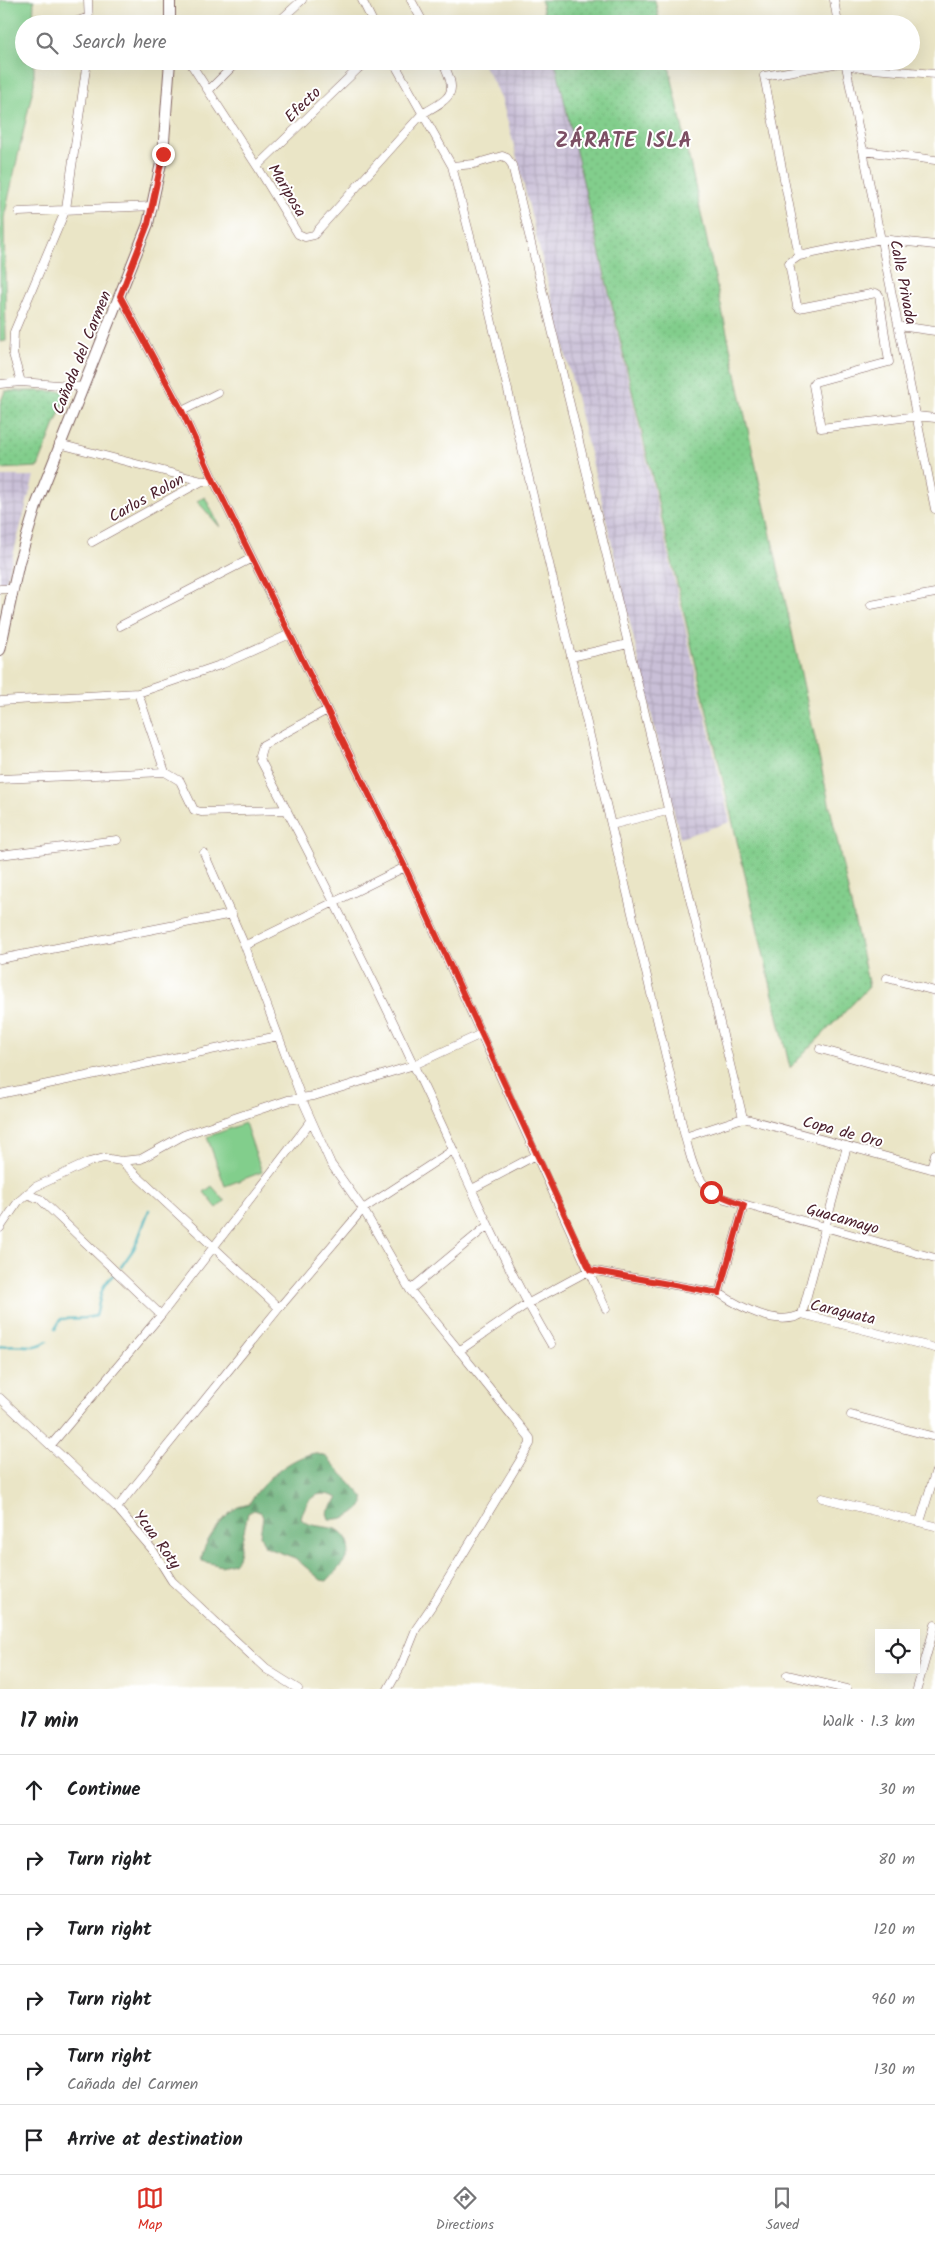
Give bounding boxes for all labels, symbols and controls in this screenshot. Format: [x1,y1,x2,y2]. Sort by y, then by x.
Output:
search box [15,15,920,70]
text: Search here [73,28,167,58]
icon: search [33,29,61,57]
street label: Efecto [279,81,327,129]
district label: ZÁRATE ISLA [555,125,693,158]
route end [152,143,175,166]
street label: Mariposa [261,159,312,222]
street label: Calle Privada [882,238,923,327]
street label: Cañada del Carmen [46,287,119,418]
street label: Carlos Rolon [104,467,189,529]
street label: Copa de Oro [800,1110,886,1155]
route start [700,1181,723,1204]
street label: Guacamayo [803,1197,882,1242]
street label: Caraguata [808,1293,878,1332]
street label: Ycua Roty [127,1505,187,1575]
map controls [875,1629,920,1674]
button: locate [875,1629,920,1674]
text: 17 min [20,1705,79,1738]
text: Walk · 1.3 km [822,1709,915,1734]
text: Continue [67,1775,140,1805]
icon: ahead [20,1776,48,1804]
text: 30 m [879,1777,915,1802]
text: Turn right [67,1845,152,1875]
icon: right [20,1846,48,1874]
text: 80 m [878,1847,915,1872]
text: Turn right [67,1915,152,1945]
icon: right [20,1916,48,1944]
text: 120 m [874,1917,915,1942]
text: Turn right [67,1985,152,2015]
icon: right [20,1986,48,2014]
text: 960 m [871,1987,915,2012]
text: Turn right [67,2042,152,2072]
icon: right [20,2056,48,2084]
text: 130 m [874,2057,915,2082]
text: Cañada del Carmen [67,2072,198,2097]
text: Arrive at destination [67,2125,243,2155]
icon: arrive [20,2126,48,2154]
tab: Map [136,2184,164,2236]
tab: Directions [436,2184,494,2236]
tab: Saved [766,2184,799,2236]

